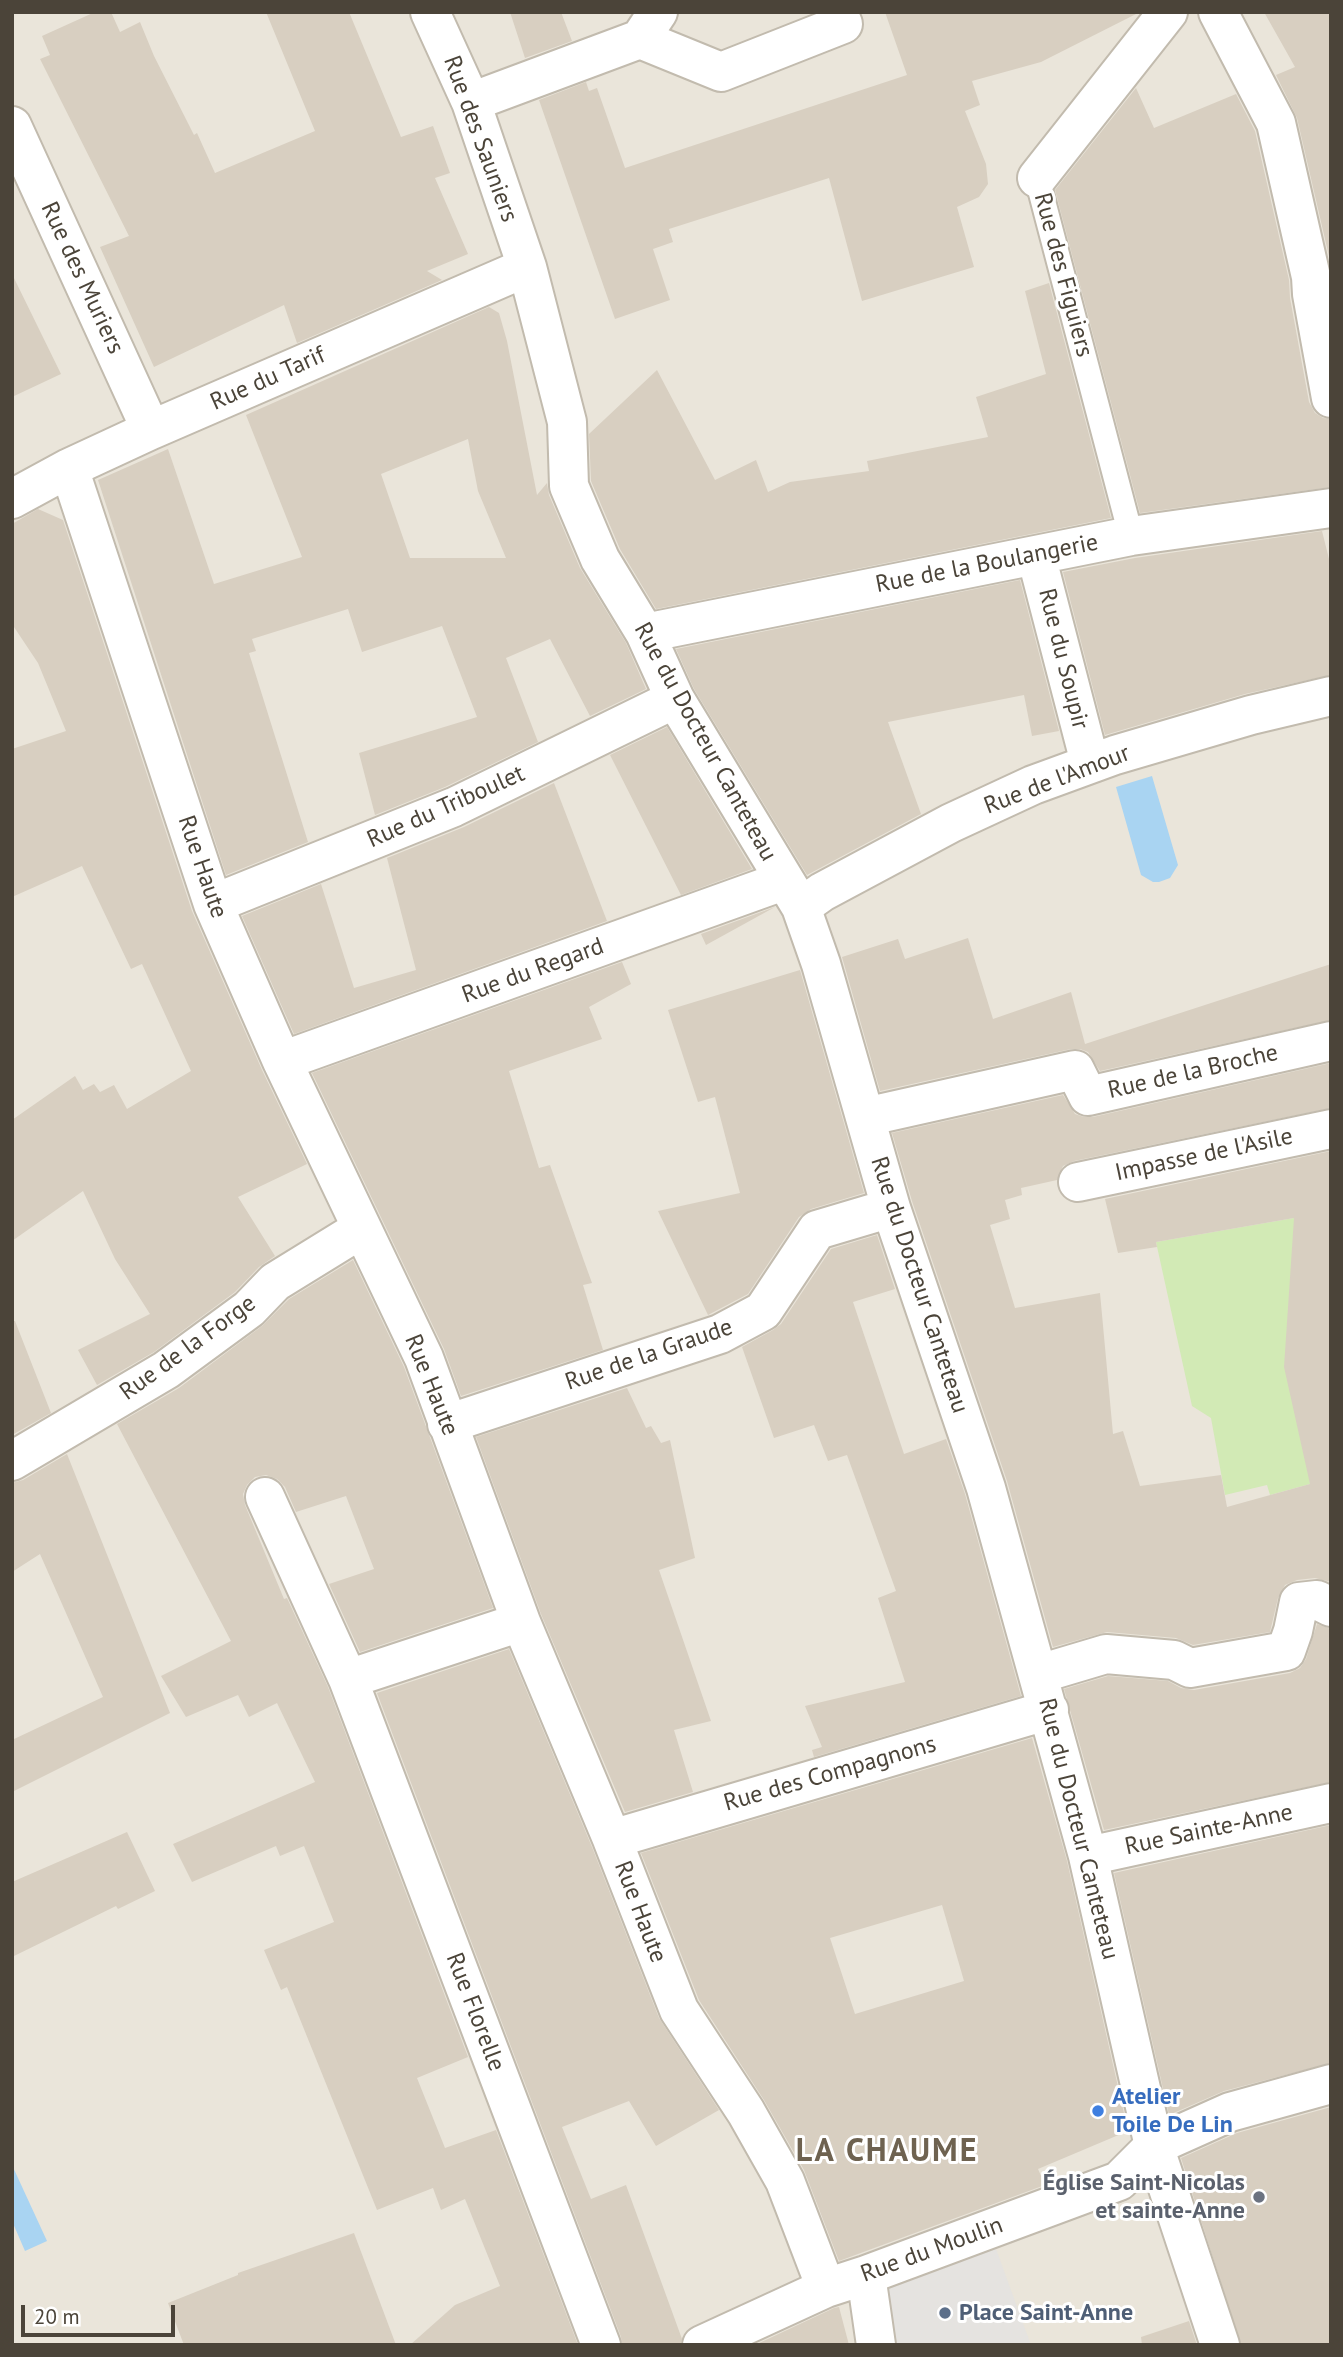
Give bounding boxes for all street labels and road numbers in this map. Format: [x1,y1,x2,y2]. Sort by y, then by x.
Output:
street label: Rue des Sauniers [437,52,523,226]
street label: Rue des Figuiers [1027,190,1099,360]
street label: Rue des Muriers [34,198,130,358]
street label: Rue du Tarif [206,341,330,417]
street label: Rue de la Boulangerie [873,528,1101,600]
street label: Rue du Soupir [1032,586,1094,732]
street label: Rue du Docteur Canteteau [627,618,783,866]
street label: Rue de l'Amour [980,739,1134,821]
street label: Rue du Triboulet [363,759,529,855]
street label: Rue Haute [171,812,233,922]
street label: Rue du Regard [458,932,608,1010]
street label: Rue de la Broche [1105,1038,1281,1106]
street label: Impasse de l'Asile [1113,1122,1295,1188]
street label: Rue du Docteur Canteteau [864,1153,974,1417]
street label: Rue de la Forge [114,1289,262,1407]
street label: Rue de la Graude [561,1313,737,1397]
street label: Rue Haute [398,1330,464,1440]
street label: Rue du Docteur Canteteau [1032,1695,1124,1963]
street label: Rue des Compagnons [721,1730,939,1818]
street label: Rue Sainte-Anne [1122,1798,1296,1862]
street label: Rue Haute [607,1857,673,1967]
street label: Rue Florelle [439,1949,511,2075]
street label: Rue du Moulin [857,2211,1007,2289]

